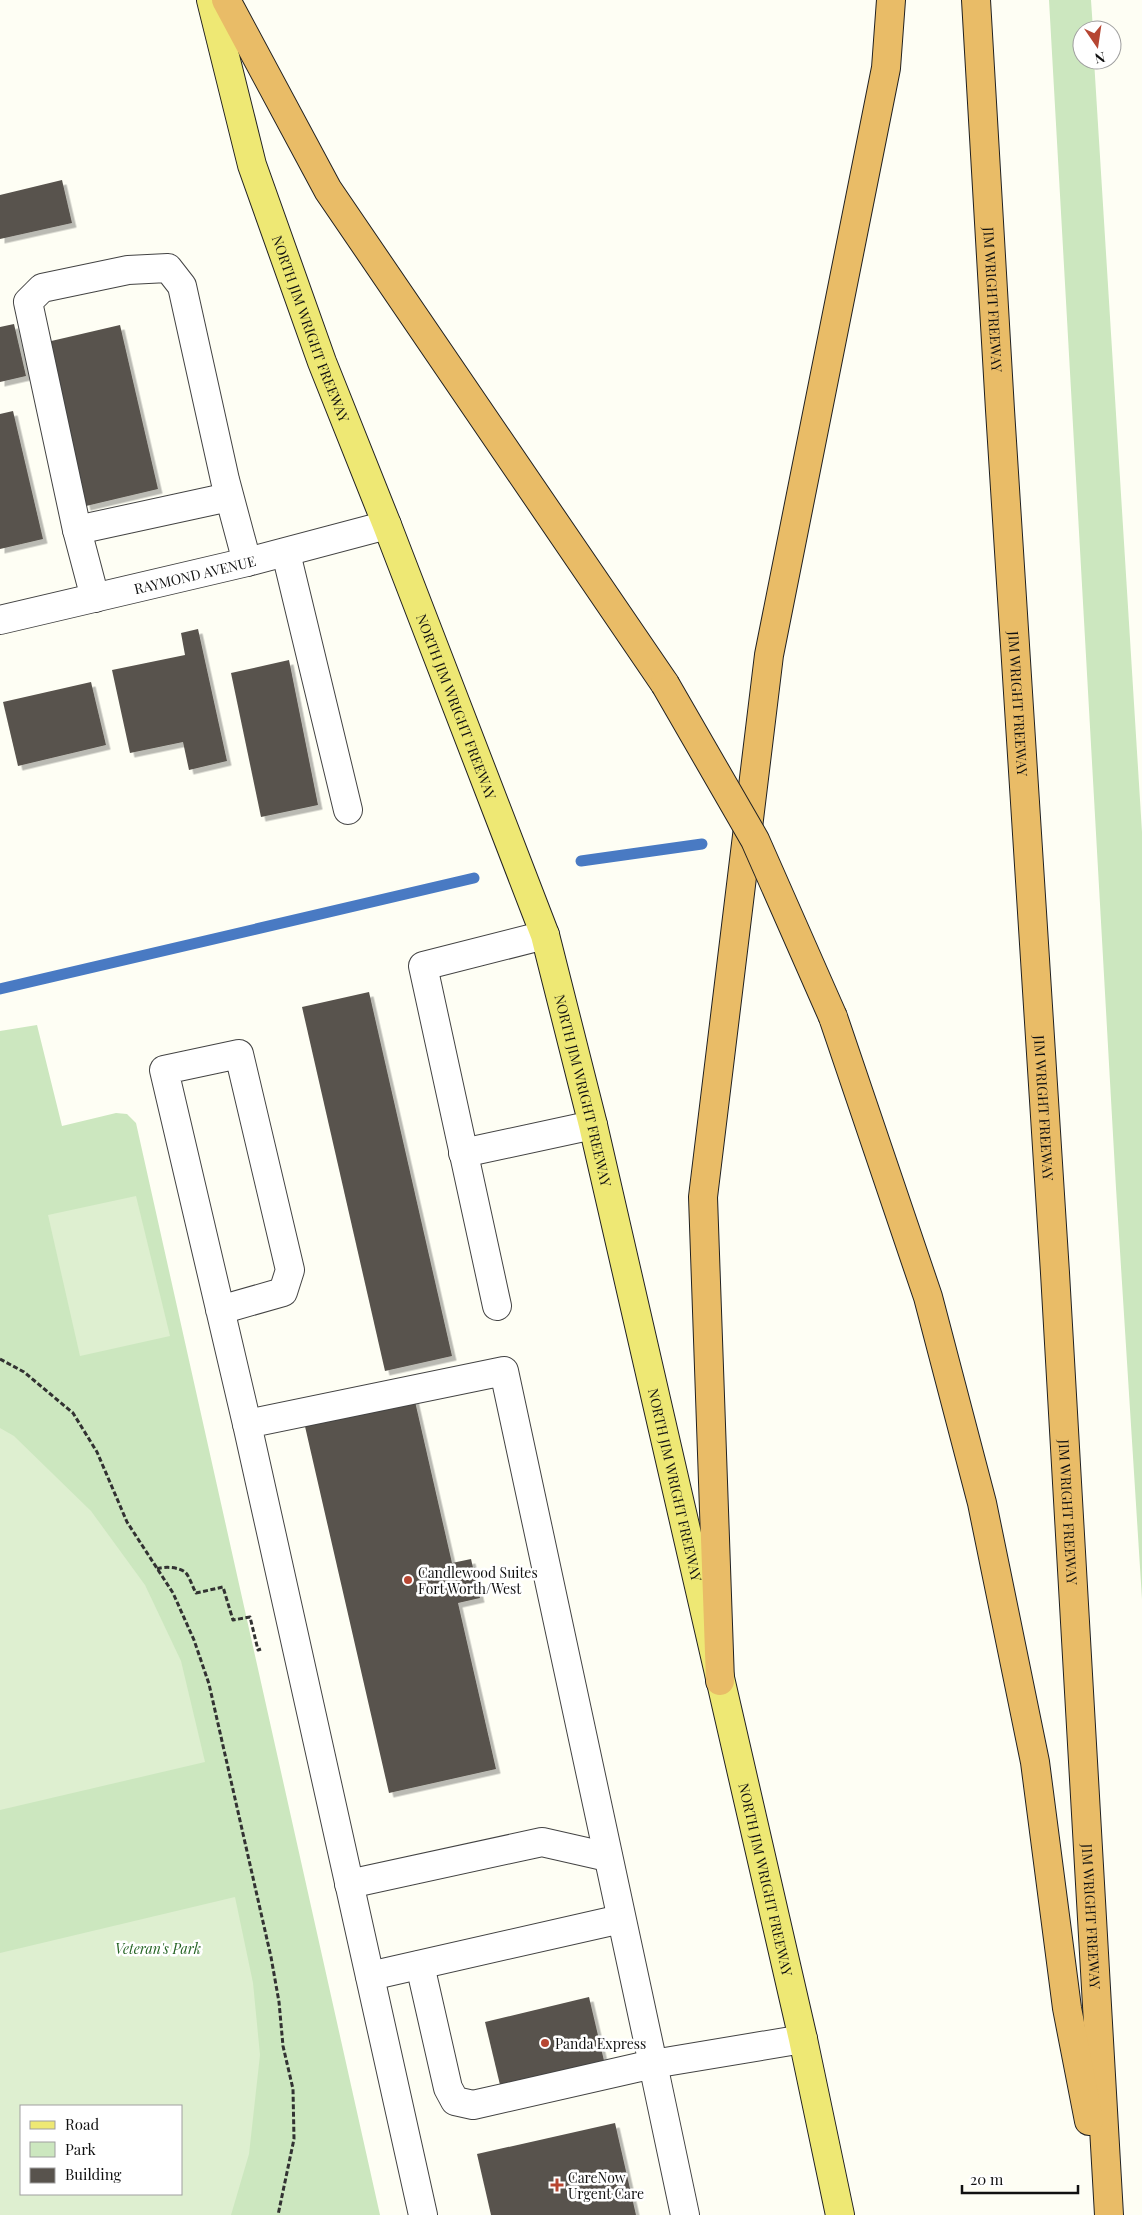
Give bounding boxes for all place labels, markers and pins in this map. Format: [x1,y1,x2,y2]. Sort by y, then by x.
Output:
place label: Candlewood Suites Fort Worth/West [418,1563,538,1598]
marker: Candlewood Suites Fort Worth/West [402,1574,414,1586]
place label: Panda Express [555,2034,646,2053]
marker: Panda Express [539,2037,551,2049]
place label: CareNow Urgent Care [568,2168,644,2203]
marker: CareNow Urgent Care [550,2178,564,2192]

